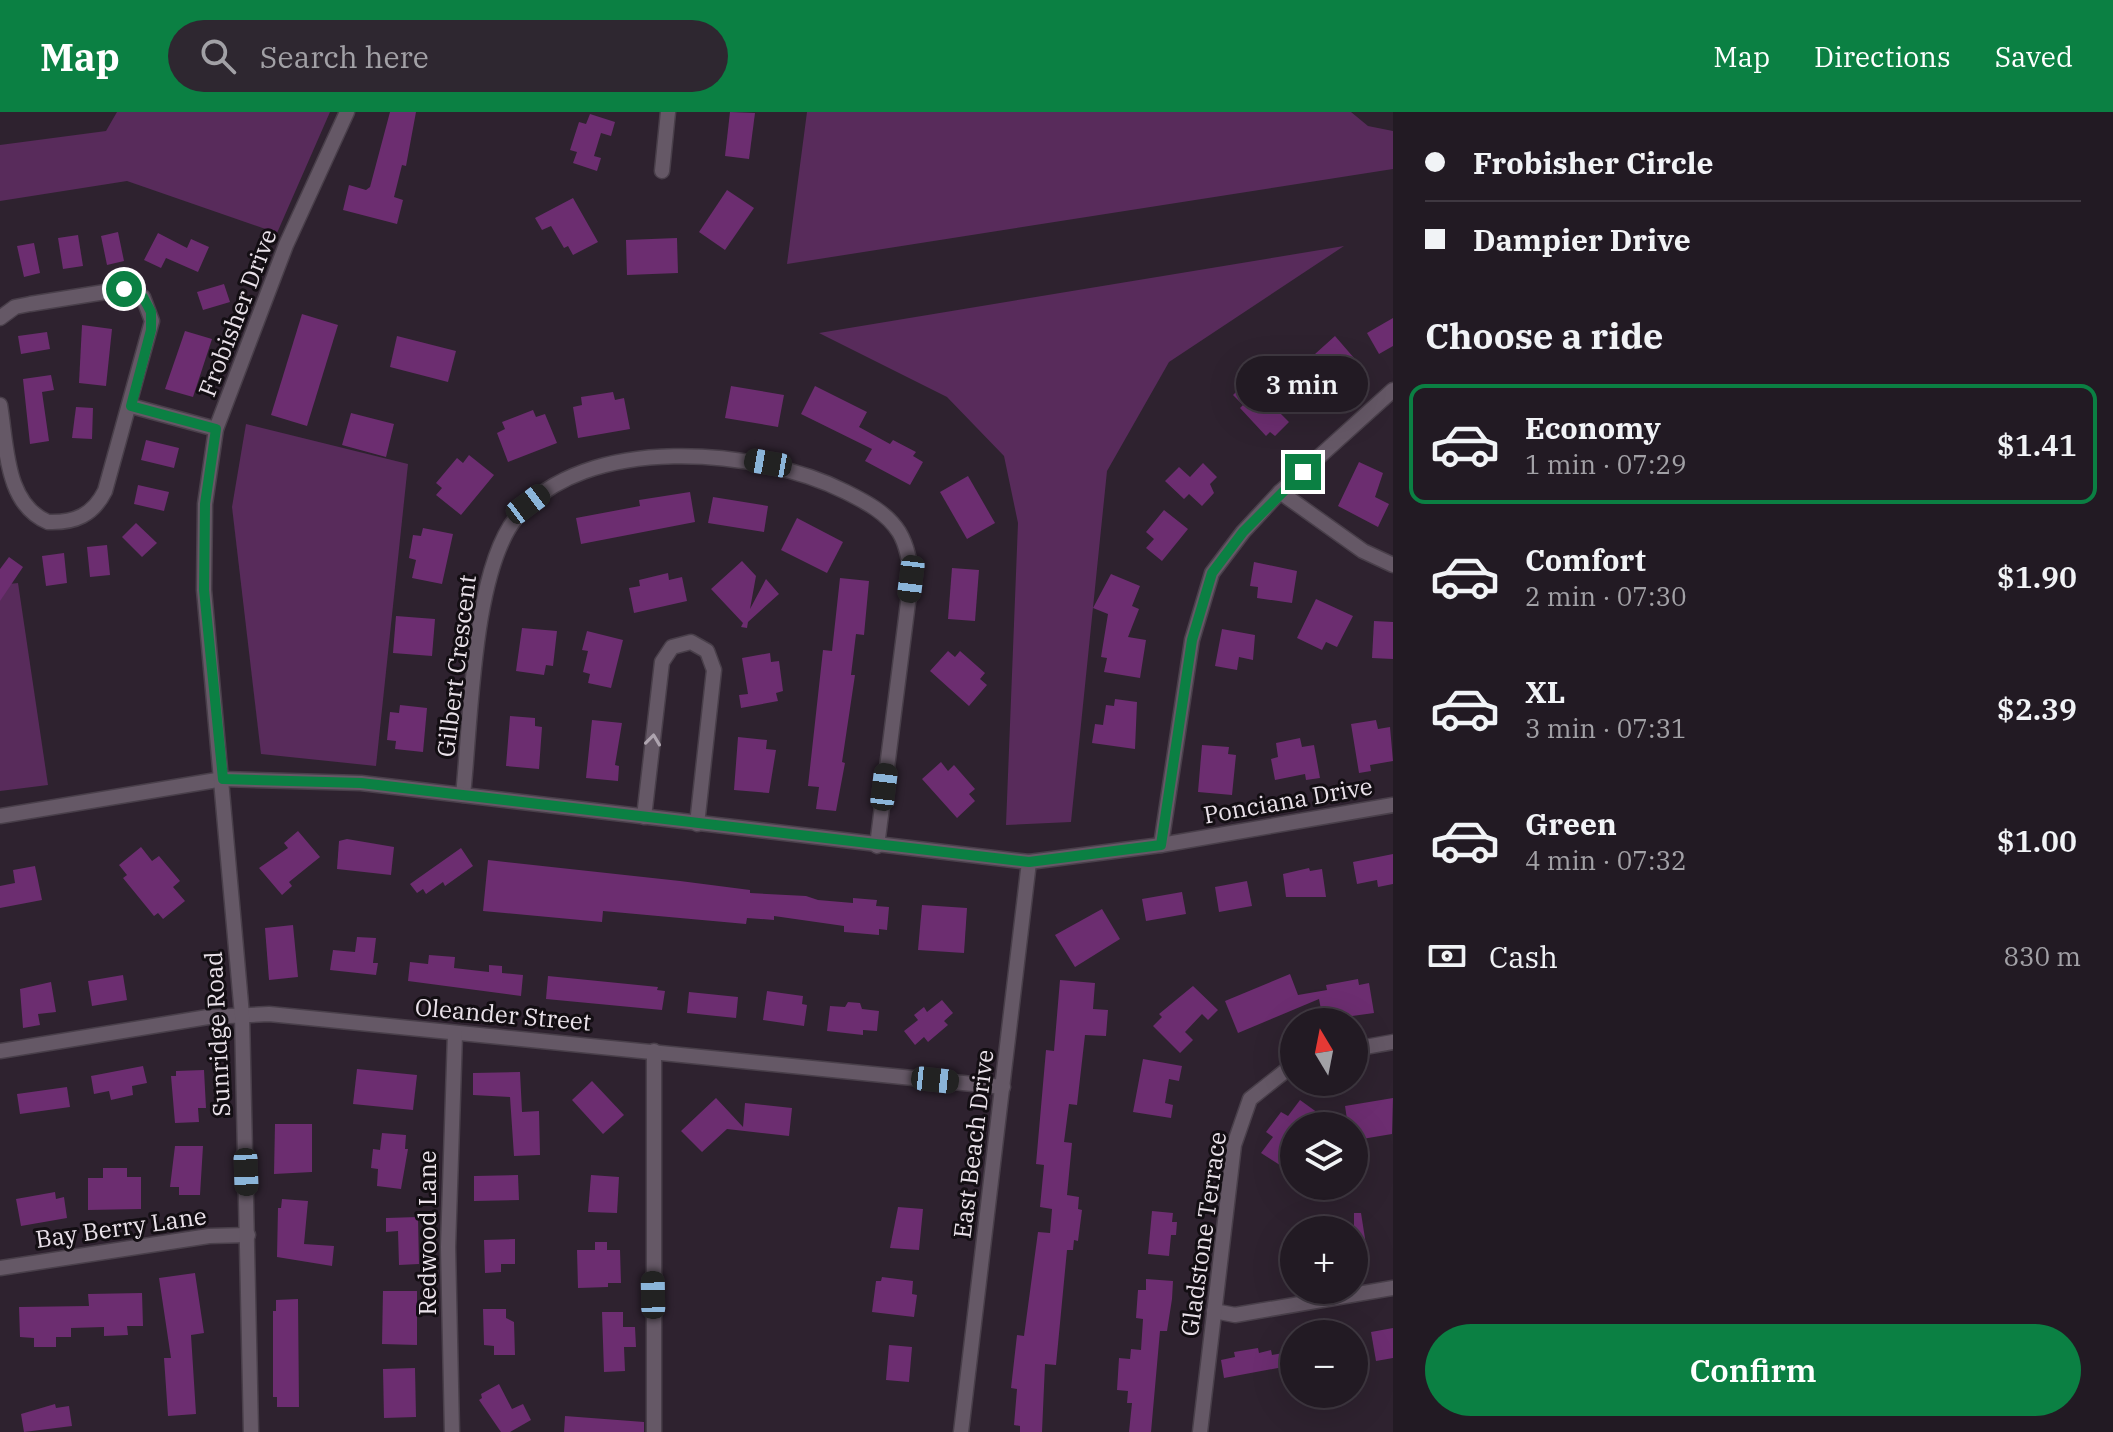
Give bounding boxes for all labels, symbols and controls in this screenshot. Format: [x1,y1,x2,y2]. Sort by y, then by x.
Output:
search box [168,20,728,92]
text: Map [40,32,120,81]
icon: search [196,34,240,78]
text: Search here [260,37,429,76]
text: Map [1713,38,1770,75]
text: Directions [1814,38,1951,75]
text: Saved [1995,38,2073,75]
text: Frobisher Circle [1473,143,1714,182]
text: Dampier Drive [1473,220,1691,259]
street label: Frobisher Drive [190,224,284,401]
route start [106,271,142,307]
text: Choose a ride [1425,312,1664,359]
callout: 3 min [1237,356,1369,412]
text: 3 min [1266,367,1338,401]
icon: car [1429,408,1501,480]
text: Economy [1525,408,1661,447]
text: $1.41 [1997,425,2077,464]
car [742,447,794,479]
text: 1 min · 07:29 [1525,447,1687,481]
route end [1285,454,1321,490]
car [502,480,554,528]
icon: car [1429,540,1501,612]
text: Comfort [1525,540,1646,579]
car [896,554,926,604]
text: $1.90 [1997,557,2077,596]
street label: Gilbert Crescent [429,573,483,759]
text: 2 min · 07:30 [1525,579,1687,613]
icon: car [1429,672,1501,744]
text: XL [1525,672,1565,711]
text: $2.39 [1997,689,2077,728]
text: 3 min · 07:31 [1525,711,1687,745]
one-way arrow [644,733,661,747]
car [869,762,899,812]
street label: Ponciana Drive [1201,769,1375,831]
icon: car [1429,804,1501,876]
text: Green [1525,804,1617,843]
text: $1.00 [1997,821,2077,860]
text: 4 min · 07:32 [1525,843,1687,877]
icon: cash [1425,934,1469,978]
text: Cash [1489,937,1558,976]
text: 830 m [2003,939,2081,973]
street label: Sunridge Road [197,950,237,1118]
street label: Oleander Street [414,990,593,1038]
north arrow [1280,1008,1368,1096]
map controls [1280,1008,1368,1408]
street label: East Beach Drive [946,1048,1000,1240]
car [910,1066,960,1094]
button: layers [1280,1112,1368,1200]
street label: Gladstone Terrace [1173,1129,1233,1338]
car [233,1148,259,1196]
street label: Redwood Lane [411,1150,443,1316]
street label: Bay Berry Lane [33,1199,208,1255]
button: + [1280,1216,1368,1304]
car [641,1271,665,1319]
button: − [1280,1320,1368,1408]
button: Confirm [1425,1324,2081,1416]

